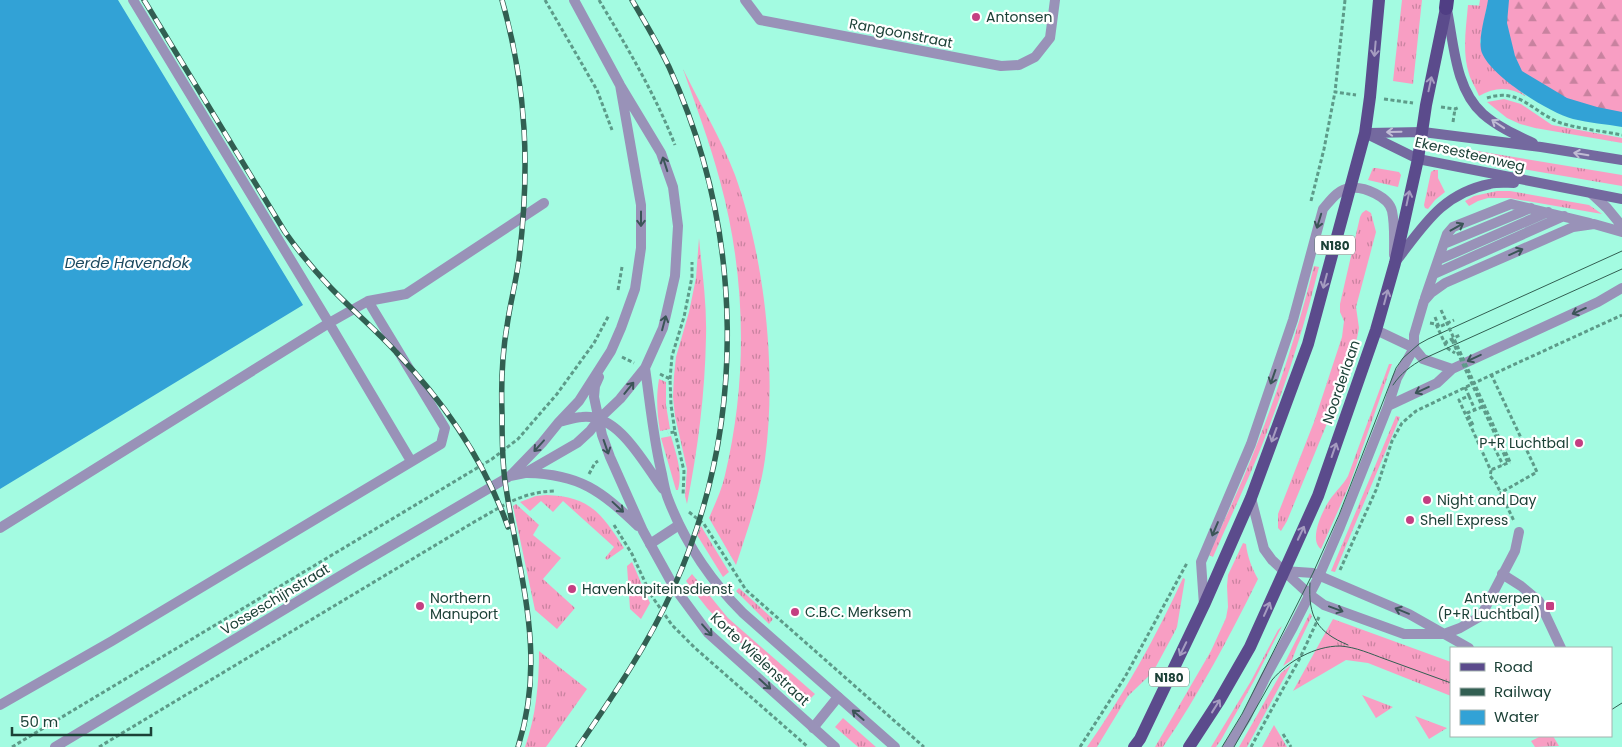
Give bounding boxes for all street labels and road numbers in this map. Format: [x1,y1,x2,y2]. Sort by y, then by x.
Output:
street label: Rangoonstraat [848,13,954,53]
street label: Ekersesteenweg [1413,132,1527,176]
road number: N180 [1315,236,1355,254]
street label: Noorderlaan [1317,337,1365,427]
street label: Vosseschijnstraat [217,558,333,640]
street label: Korte Wielenstraat [706,608,814,710]
road number: N180 [1149,668,1189,686]

